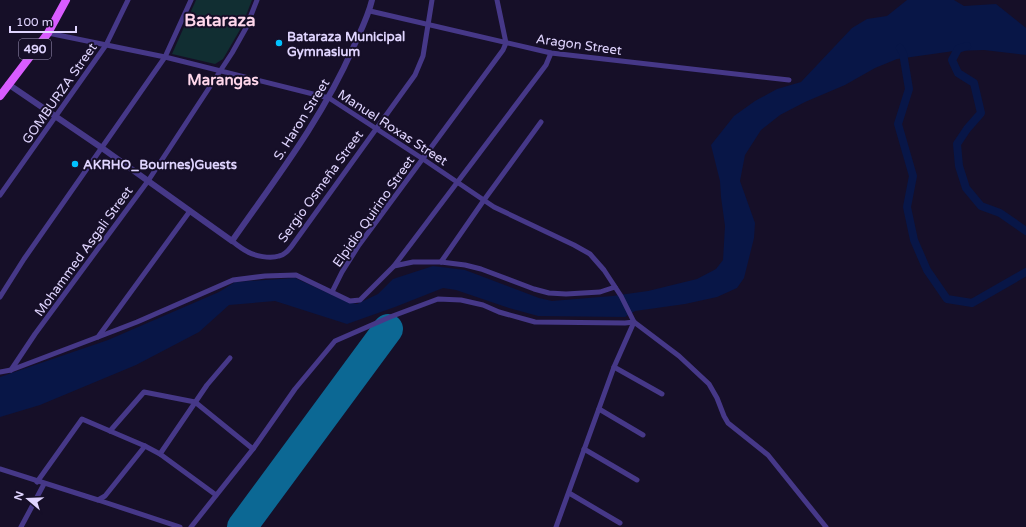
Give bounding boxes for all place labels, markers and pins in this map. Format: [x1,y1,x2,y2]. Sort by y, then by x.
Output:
place label: Bataraza Municipal Gymnasium [287,29,405,60]
marker: Bataraza Municipal Gymnasium [274,38,284,48]
place label: AKRHO_Bournes)Guests [83,157,237,173]
marker: AKRHO_Bournes)Guests [70,159,80,169]

